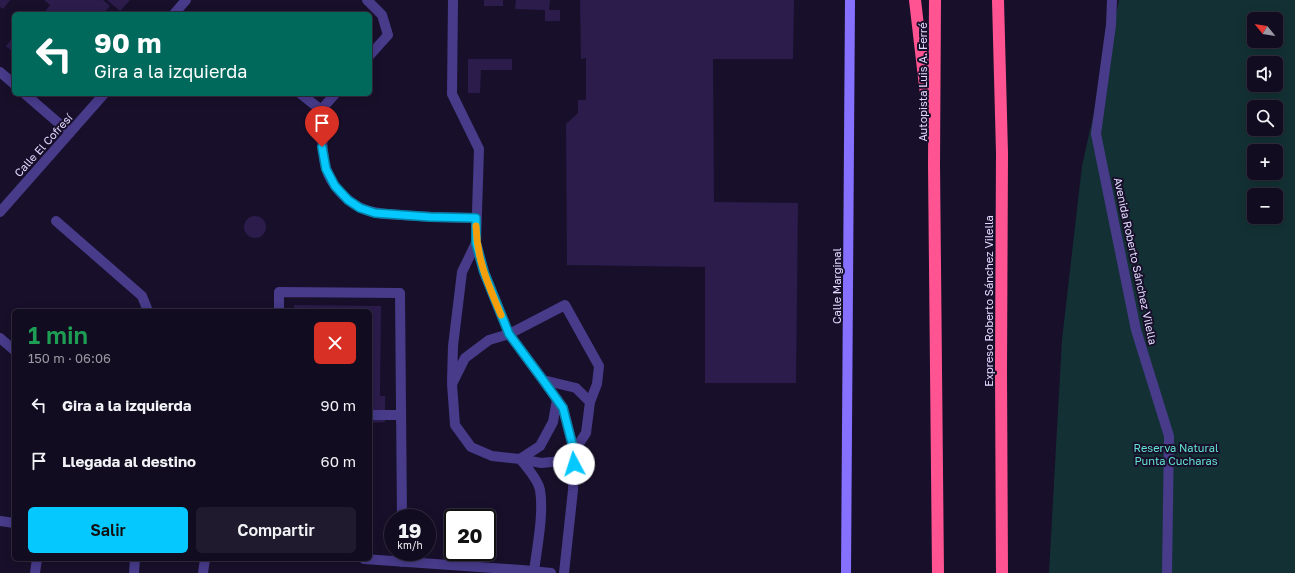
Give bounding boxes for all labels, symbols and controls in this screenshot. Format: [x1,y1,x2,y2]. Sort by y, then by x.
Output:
north arrow [1247,12,1283,48]
map controls [1247,12,1283,224]
street label: Autopista Luis A. Ferré [916,22,929,142]
text: 90 m [94,26,161,59]
icon: left [28,28,80,80]
button: sound [1247,56,1283,92]
text: Gira a la izquierda [94,60,247,82]
button: search [1247,100,1283,136]
pin [305,106,339,147]
street label: Calle El Cofresí [11,110,75,179]
icon: arrive [311,112,333,134]
button: + [1247,144,1283,180]
street label: Avenida Roberto Sánchez Vilella [1112,176,1160,346]
button: − [1247,188,1283,224]
street label: Expreso Roberto Sánchez Vilella [982,215,995,387]
street label: Calle Marginal [830,248,843,324]
text: 1 min [28,320,88,349]
button: close [314,322,356,364]
text: 150 m · 06:06 [28,350,111,366]
icon: left [28,394,50,416]
text: Gira a la izquierda [62,396,192,414]
text: 90 m [321,396,356,414]
park label: Reserva Natural Punta Cucharas [1134,441,1219,467]
position arrow [553,443,595,485]
icon: arrive [28,450,50,472]
text: Llegada al destino [62,452,196,470]
text: 60 m [321,452,356,470]
button: Salir [28,507,188,553]
button: Compartir [196,507,356,553]
speed limit sign: 20 [444,509,496,561]
text: 19 [398,518,421,542]
text: km/h [397,539,423,551]

